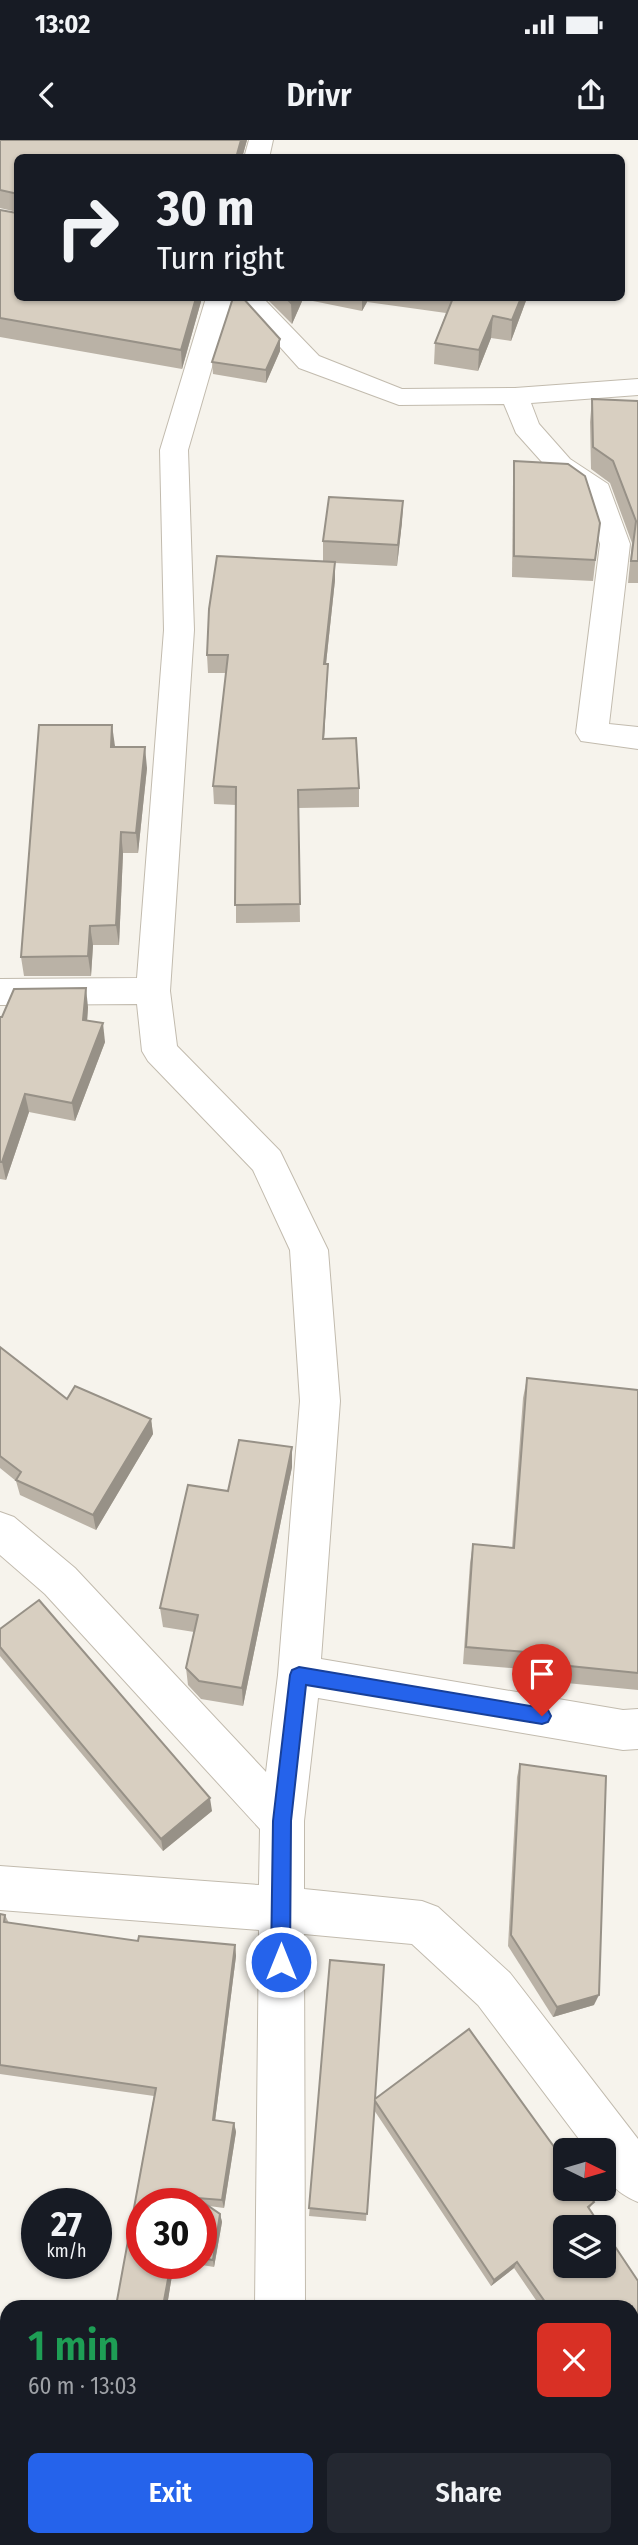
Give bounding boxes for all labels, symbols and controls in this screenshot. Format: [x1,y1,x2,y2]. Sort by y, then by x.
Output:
text: 13:02 [35,9,90,40]
icon: back [28,76,66,114]
text: Drivr [286,76,352,114]
icon: share [572,76,610,114]
text: 30 m [157,179,255,238]
icon: right [42,182,133,273]
text: Turn right [157,239,284,277]
pin [512,1644,572,1716]
icon: arrive [523,1655,561,1693]
position arrow [244,1925,318,1999]
north arrow [553,2138,616,2202]
map controls [553,2138,616,2278]
speed limit sign: 30 [126,2188,217,2279]
text: 27 [51,2203,82,2245]
button: layers [553,2215,616,2278]
text: km/h [46,2240,87,2262]
text: 1 min [28,2321,119,2371]
button: close [537,2323,611,2397]
text: 60 m · 13:03 [28,2372,137,2400]
button: Exit [28,2453,313,2533]
button: Share [327,2453,611,2533]

